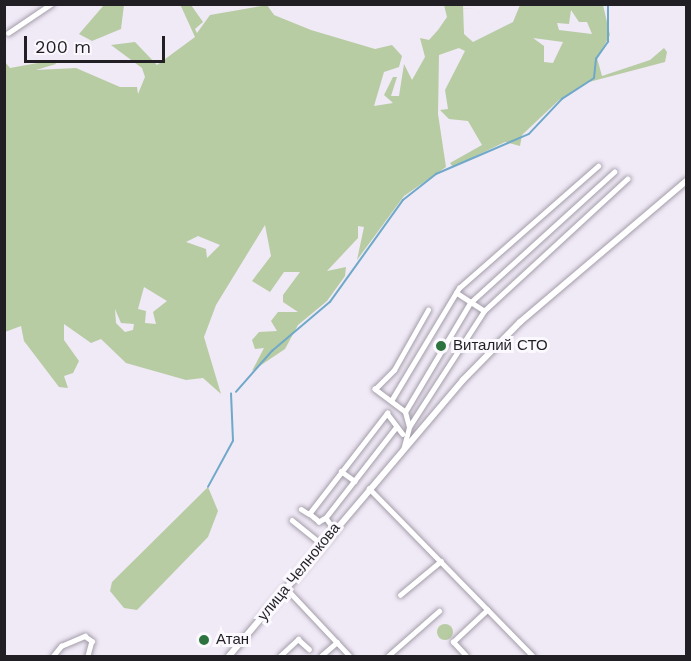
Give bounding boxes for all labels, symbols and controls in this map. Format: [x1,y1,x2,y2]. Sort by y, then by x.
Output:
scale bar [27,24,168,62]
text: 200 m [35,36,91,57]
place label: Виталий СТО [453,337,548,355]
marker: Виталий СТО [434,339,448,353]
street label: улица Челнокова [254,519,344,625]
place label: Атан [216,631,249,649]
marker: Атан [197,633,211,647]

